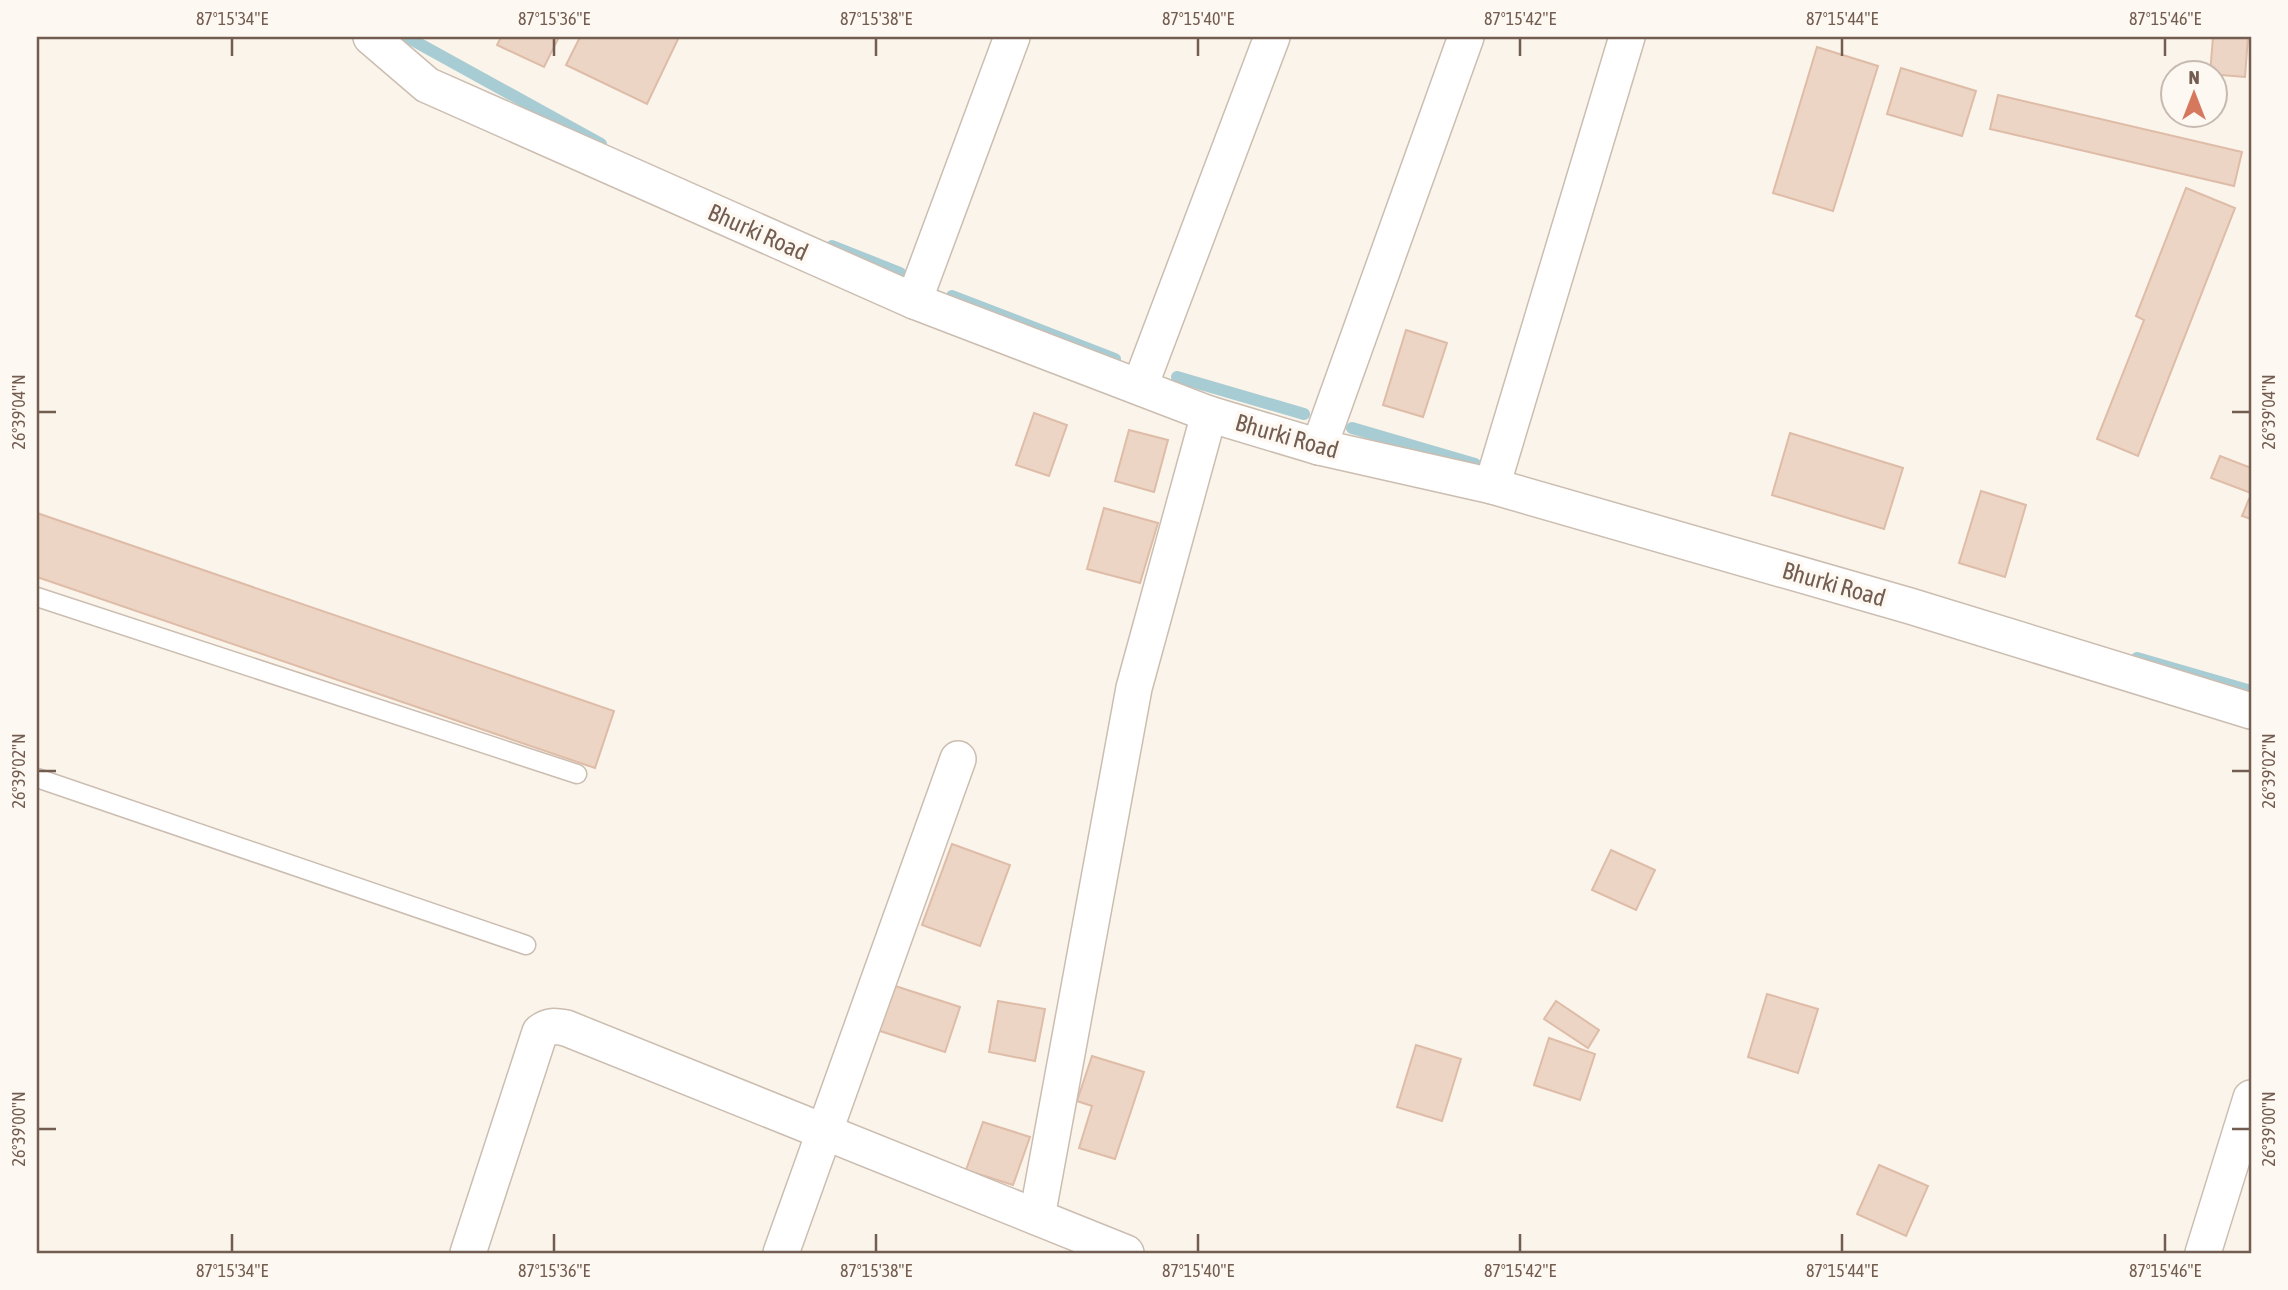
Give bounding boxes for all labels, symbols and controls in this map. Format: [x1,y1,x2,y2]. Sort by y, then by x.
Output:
text: 87°15'34"E [196,8,268,29]
text: 87°15'36"E [518,8,590,29]
text: 87°15'38"E [840,8,912,29]
text: 87°15'40"E [1162,8,1234,29]
text: 87°15'42"E [1484,8,1556,29]
text: 87°15'44"E [1806,8,1878,29]
text: 87°15'46"E [2129,8,2201,29]
north arrow [2158,60,2228,130]
text: N [2188,66,2200,88]
street label: Bhurki Road [704,198,812,266]
text: 26°39'04"N [8,374,29,450]
text: 26°39'04"N [2258,374,2279,450]
street label: Bhurki Road [1232,408,1342,464]
street label: Bhurki Road [1779,556,1889,612]
text: 26°39'02"N [8,733,29,809]
text: 26°39'02"N [2258,733,2279,809]
text: 26°39'00"N [8,1091,29,1167]
text: 26°39'00"N [2258,1091,2279,1167]
text: 87°15'34"E [196,1260,268,1281]
text: 87°15'36"E [518,1260,590,1281]
text: 87°15'38"E [840,1260,912,1281]
text: 87°15'40"E [1162,1260,1234,1281]
text: 87°15'42"E [1484,1260,1556,1281]
text: 87°15'44"E [1806,1260,1878,1281]
text: 87°15'46"E [2129,1260,2201,1281]

